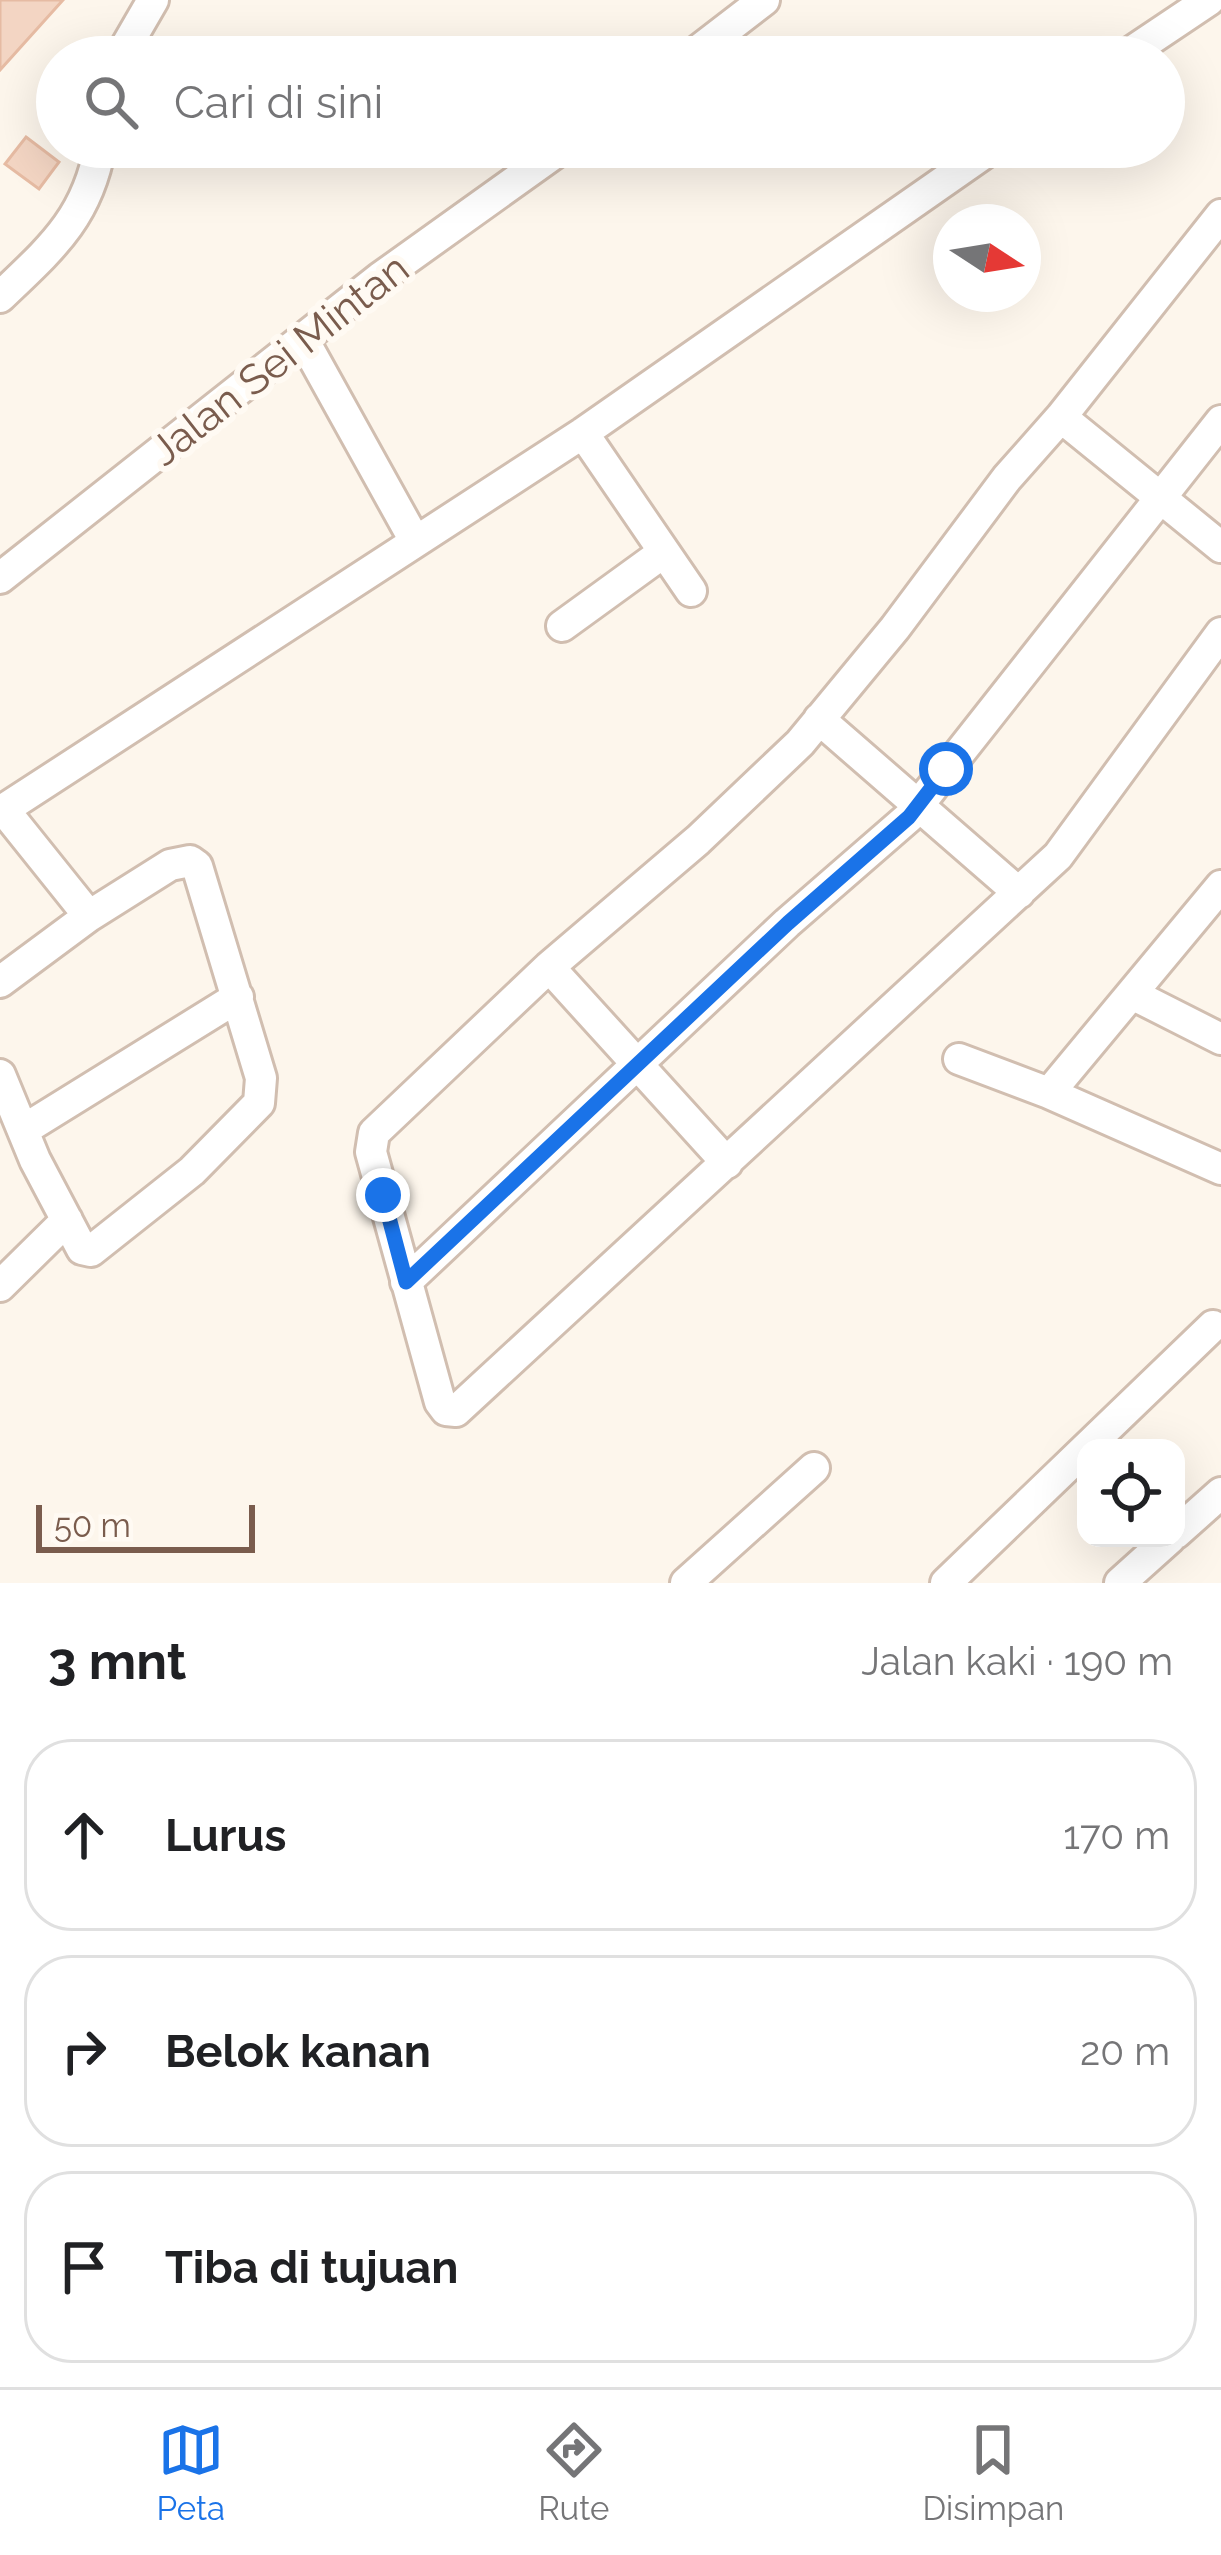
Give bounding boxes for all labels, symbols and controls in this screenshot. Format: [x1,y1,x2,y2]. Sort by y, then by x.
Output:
search box [36,36,1185,168]
icon: search [78,69,144,135]
text: Cari di sini [174,76,383,129]
north arrow [933,204,1041,312]
street label: Jalan Sei Mintan [141,243,418,475]
route start [919,742,973,796]
route end [356,1168,410,1222]
map controls [1077,1439,1185,1547]
button: locate [1077,1439,1185,1547]
scale bar [36,1499,255,1552]
text: 50 m [54,1506,131,1545]
text: 3 mnt [48,1631,186,1691]
text: Jalan kaki · 190 m [861,1638,1173,1684]
icon: ahead [51,1802,117,1868]
text: Lurus [165,1809,287,1862]
text: 170 m [1063,1812,1170,1858]
icon: right [51,2018,117,2084]
text: Belok kanan [165,2025,431,2078]
text: 20 m [1080,2028,1170,2074]
icon: arrive [51,2234,117,2300]
text: Tiba di tujuan [165,2241,458,2294]
tab: Peta [157,2417,225,2528]
tab: Rute [538,2417,609,2528]
tab: Disimpan [923,2417,1064,2528]

